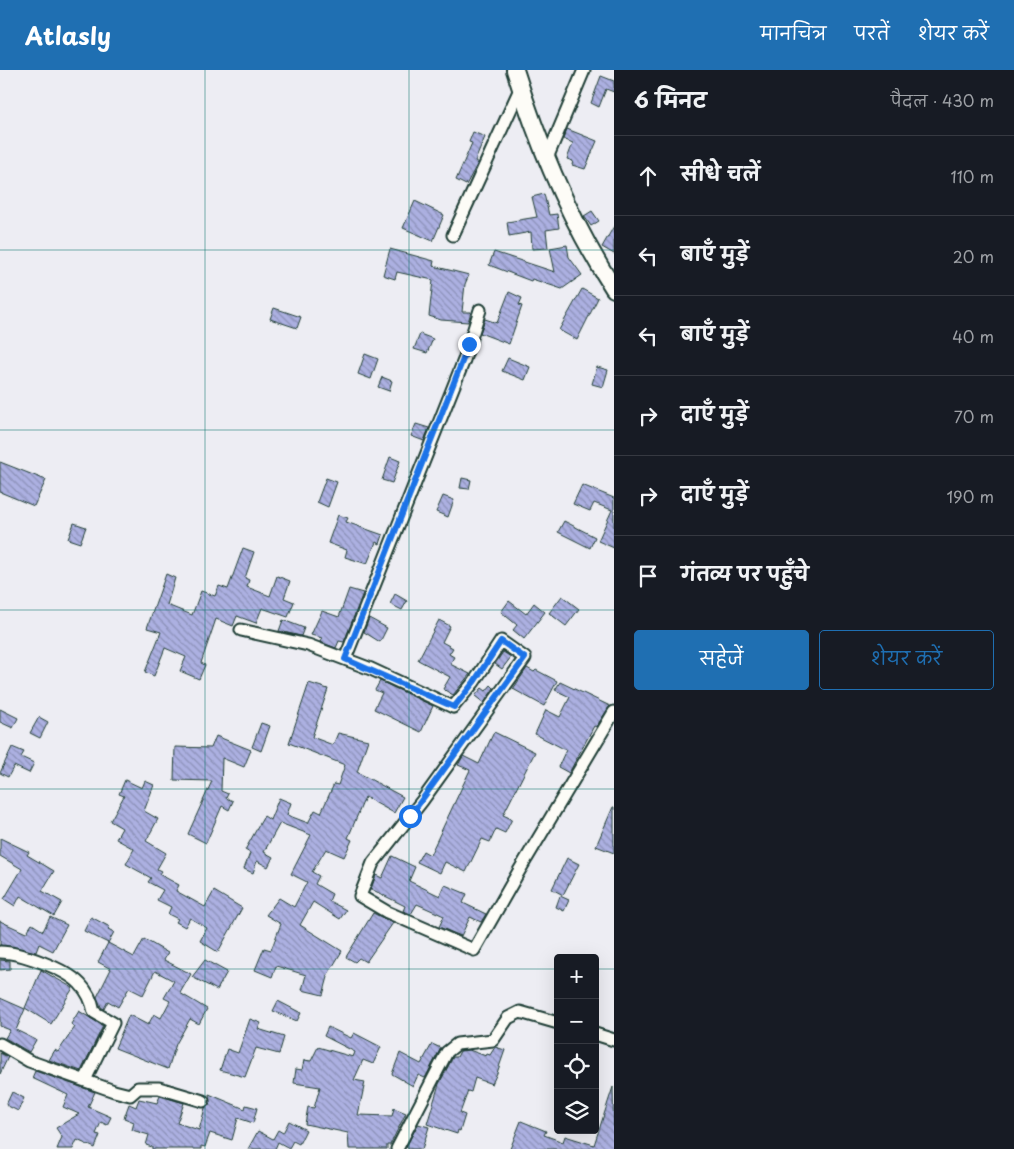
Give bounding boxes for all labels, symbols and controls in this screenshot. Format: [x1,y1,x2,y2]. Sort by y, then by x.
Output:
text: Atlasly [25,17,111,53]
text: मानचित्र [760,19,826,46]
text: परतें [854,19,890,46]
text: शेयर करें [918,19,989,46]
text: 6 मिनट [634,83,707,115]
text: पैदल · 430 m [891,88,994,112]
text: सीधे चलें [681,159,760,187]
icon: ahead [634,162,662,190]
text: 110 m [951,164,994,188]
text: बाएँ मुड़ें [681,239,749,267]
icon: left [634,242,662,270]
text: 20 m [953,244,994,268]
text: बाएँ मुड़ें [681,319,749,347]
icon: left [634,322,662,350]
text: 40 m [952,324,994,348]
route end [458,333,481,356]
text: दाएँ मुड़ें [681,399,748,427]
icon: right [634,402,662,430]
text: 70 m [954,404,994,428]
text: दाएँ मुड़ें [681,479,748,507]
icon: right [634,482,662,510]
text: 190 m [946,484,994,508]
text: गंतव्य पर पहुँचे [681,559,809,587]
icon: arrive [634,562,662,590]
button: सहेजें [634,630,809,690]
button: शेयर करें [819,630,994,690]
route start [399,805,422,828]
map controls [554,954,599,1134]
button: + [554,954,599,999]
button: − [554,999,599,1044]
button: locate [554,1044,599,1089]
button: layers [554,1089,599,1134]

